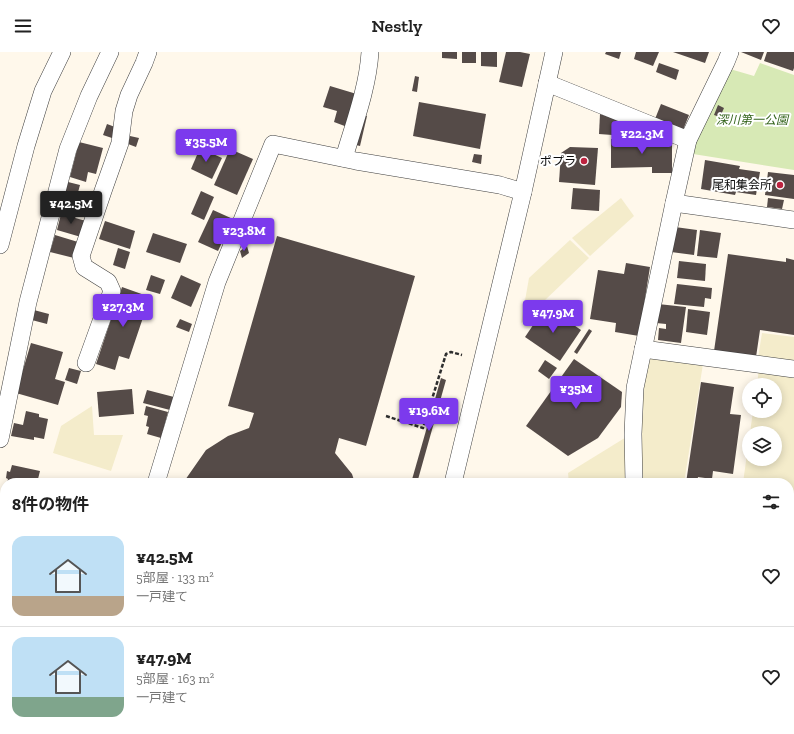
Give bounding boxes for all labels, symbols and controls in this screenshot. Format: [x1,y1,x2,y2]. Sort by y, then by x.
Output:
icon: menu [12,15,34,37]
text: Nestly [372,15,422,37]
icon: heart [760,15,782,37]
park label: 深川第一公園 [716,113,790,127]
pin: ¥22.3M [609,121,675,155]
text: ¥22.3M [620,126,664,141]
pin: ¥35.5M [173,129,239,163]
text: ¥35.5M [185,134,227,149]
place label: ポプラ [540,154,576,168]
marker: ポプラ [579,156,589,166]
place label: 尾和集会所 [712,178,772,192]
marker: 尾和集会所 [775,180,785,190]
pin: ¥42.5M [38,191,104,225]
text: ¥42.5M [49,196,93,211]
pin: ¥23.8M [211,218,277,252]
text: ¥23.8M [222,223,266,238]
pin: ¥27.3M [90,294,156,328]
text: ¥27.3M [102,299,144,314]
pin: ¥47.9M [520,300,586,334]
text: ¥47.9M [532,305,574,320]
pin: ¥35M [552,376,600,410]
map controls [742,378,782,466]
button: locate [742,378,782,418]
text: ¥35M [559,381,593,396]
pin: ¥19.6M [396,398,462,432]
text: ¥19.6M [408,403,450,418]
button: layers [742,426,782,466]
icon: filters [760,491,782,513]
text: 8件の物件 [12,494,89,514]
text: ¥42.5M [136,547,193,567]
icon: home [44,552,92,600]
icon: heart [760,565,782,587]
text: 5部屋 · 133 m² [136,570,214,585]
text: 一戸建て [136,589,188,604]
text: ¥47.9M [136,648,192,668]
icon: home [44,653,92,701]
icon: heart [760,666,782,688]
text: 5部屋 · 163 m² [136,671,214,686]
text: 一戸建て [136,690,188,705]

